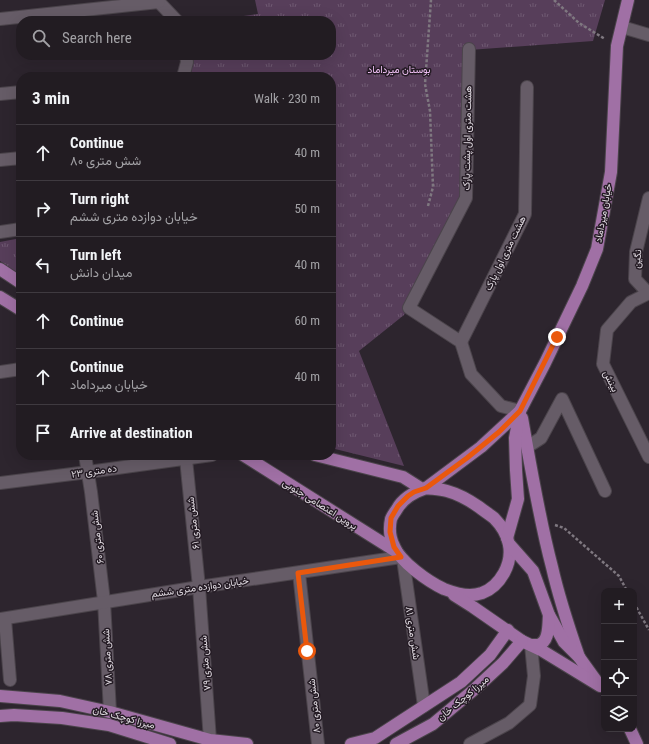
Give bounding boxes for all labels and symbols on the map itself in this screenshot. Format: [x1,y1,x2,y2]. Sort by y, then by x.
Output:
park label: بوستان میرداماد [367,64,431,76]
street label: هشت متری اول پشت پارک [461,86,475,190]
street label: خیابان میرداماد [592,182,615,244]
street label: هشت متری اول پارک [482,214,530,293]
street label: نگین [631,249,644,269]
route end [548,328,566,346]
street label: بینش [600,369,621,394]
street label: ده متری ۲۳ [71,462,118,481]
street label: پروین اعتصامی جنوبی [280,477,359,533]
street label: شش متری ۶۱ [185,496,202,550]
street label: شش متری ۶۰ [88,509,107,564]
street label: خیابان دوازده متری ششم [151,575,250,600]
street label: شش متری ۸۱ [403,606,422,660]
street label: شش متری ۷۸ [100,628,115,685]
street label: شش متری ۷۹ [198,635,213,691]
route start [298,642,316,660]
street label: میرزا کوچک خان [435,673,492,724]
street label: شش متری ۸۰ [306,678,323,734]
street label: میرزا کوچک خان [91,703,156,732]

